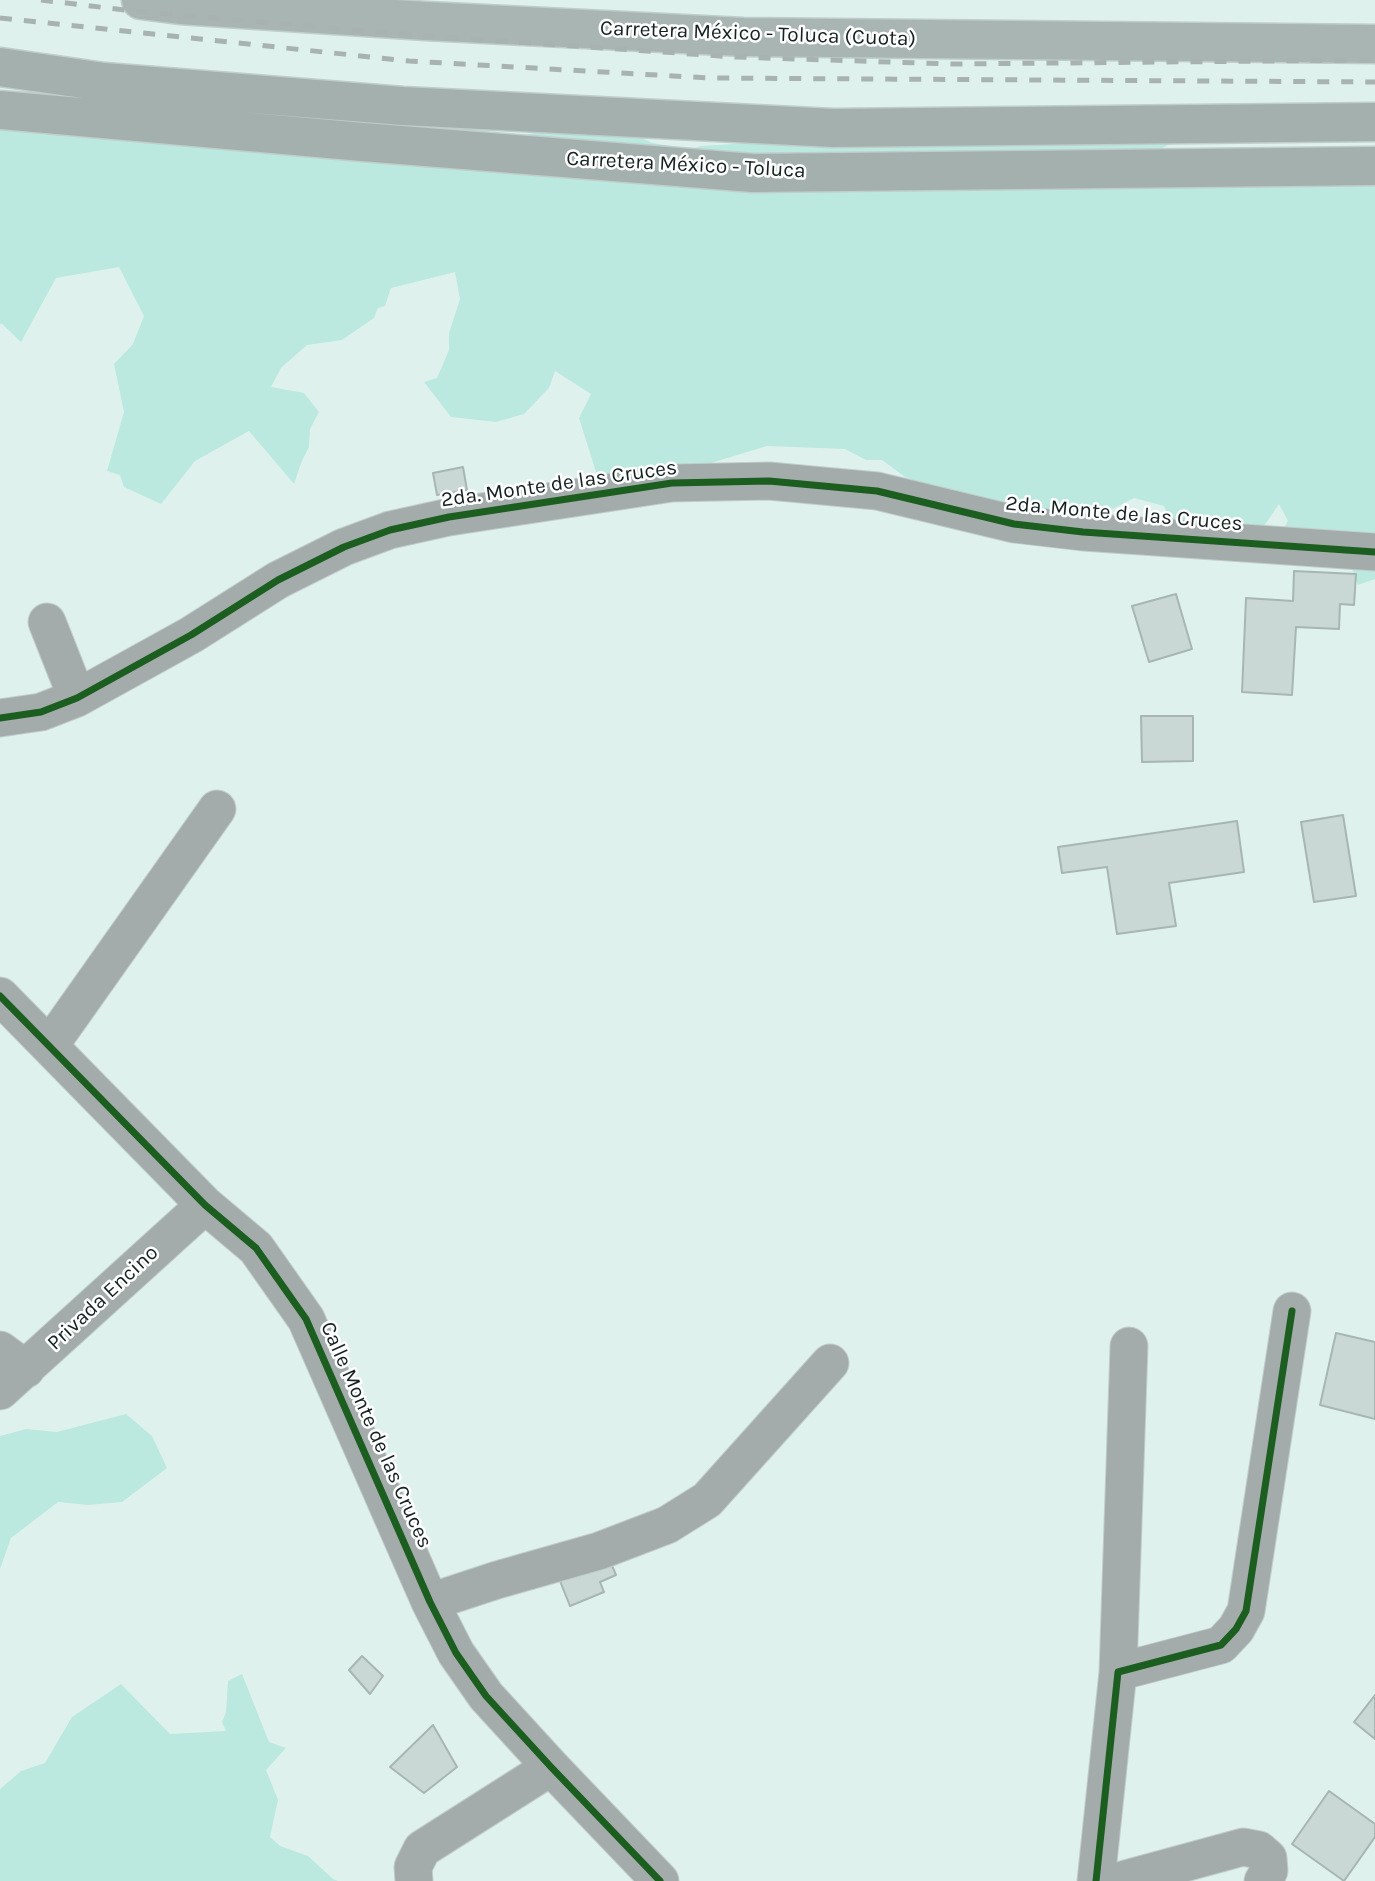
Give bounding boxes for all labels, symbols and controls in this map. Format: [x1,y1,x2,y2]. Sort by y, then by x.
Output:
street label: Carretera México - Toluca (Cuota) [600,16,916,52]
street label: Carretera México - Toluca [566,146,806,184]
street label: 2da. Monte de las Cruces [439,455,679,513]
street label: 2da. Monte de las Cruces [1004,491,1244,537]
street label: Privada Encino [42,1240,164,1356]
street label: Calle Monte de las Cruces [315,1318,437,1552]

